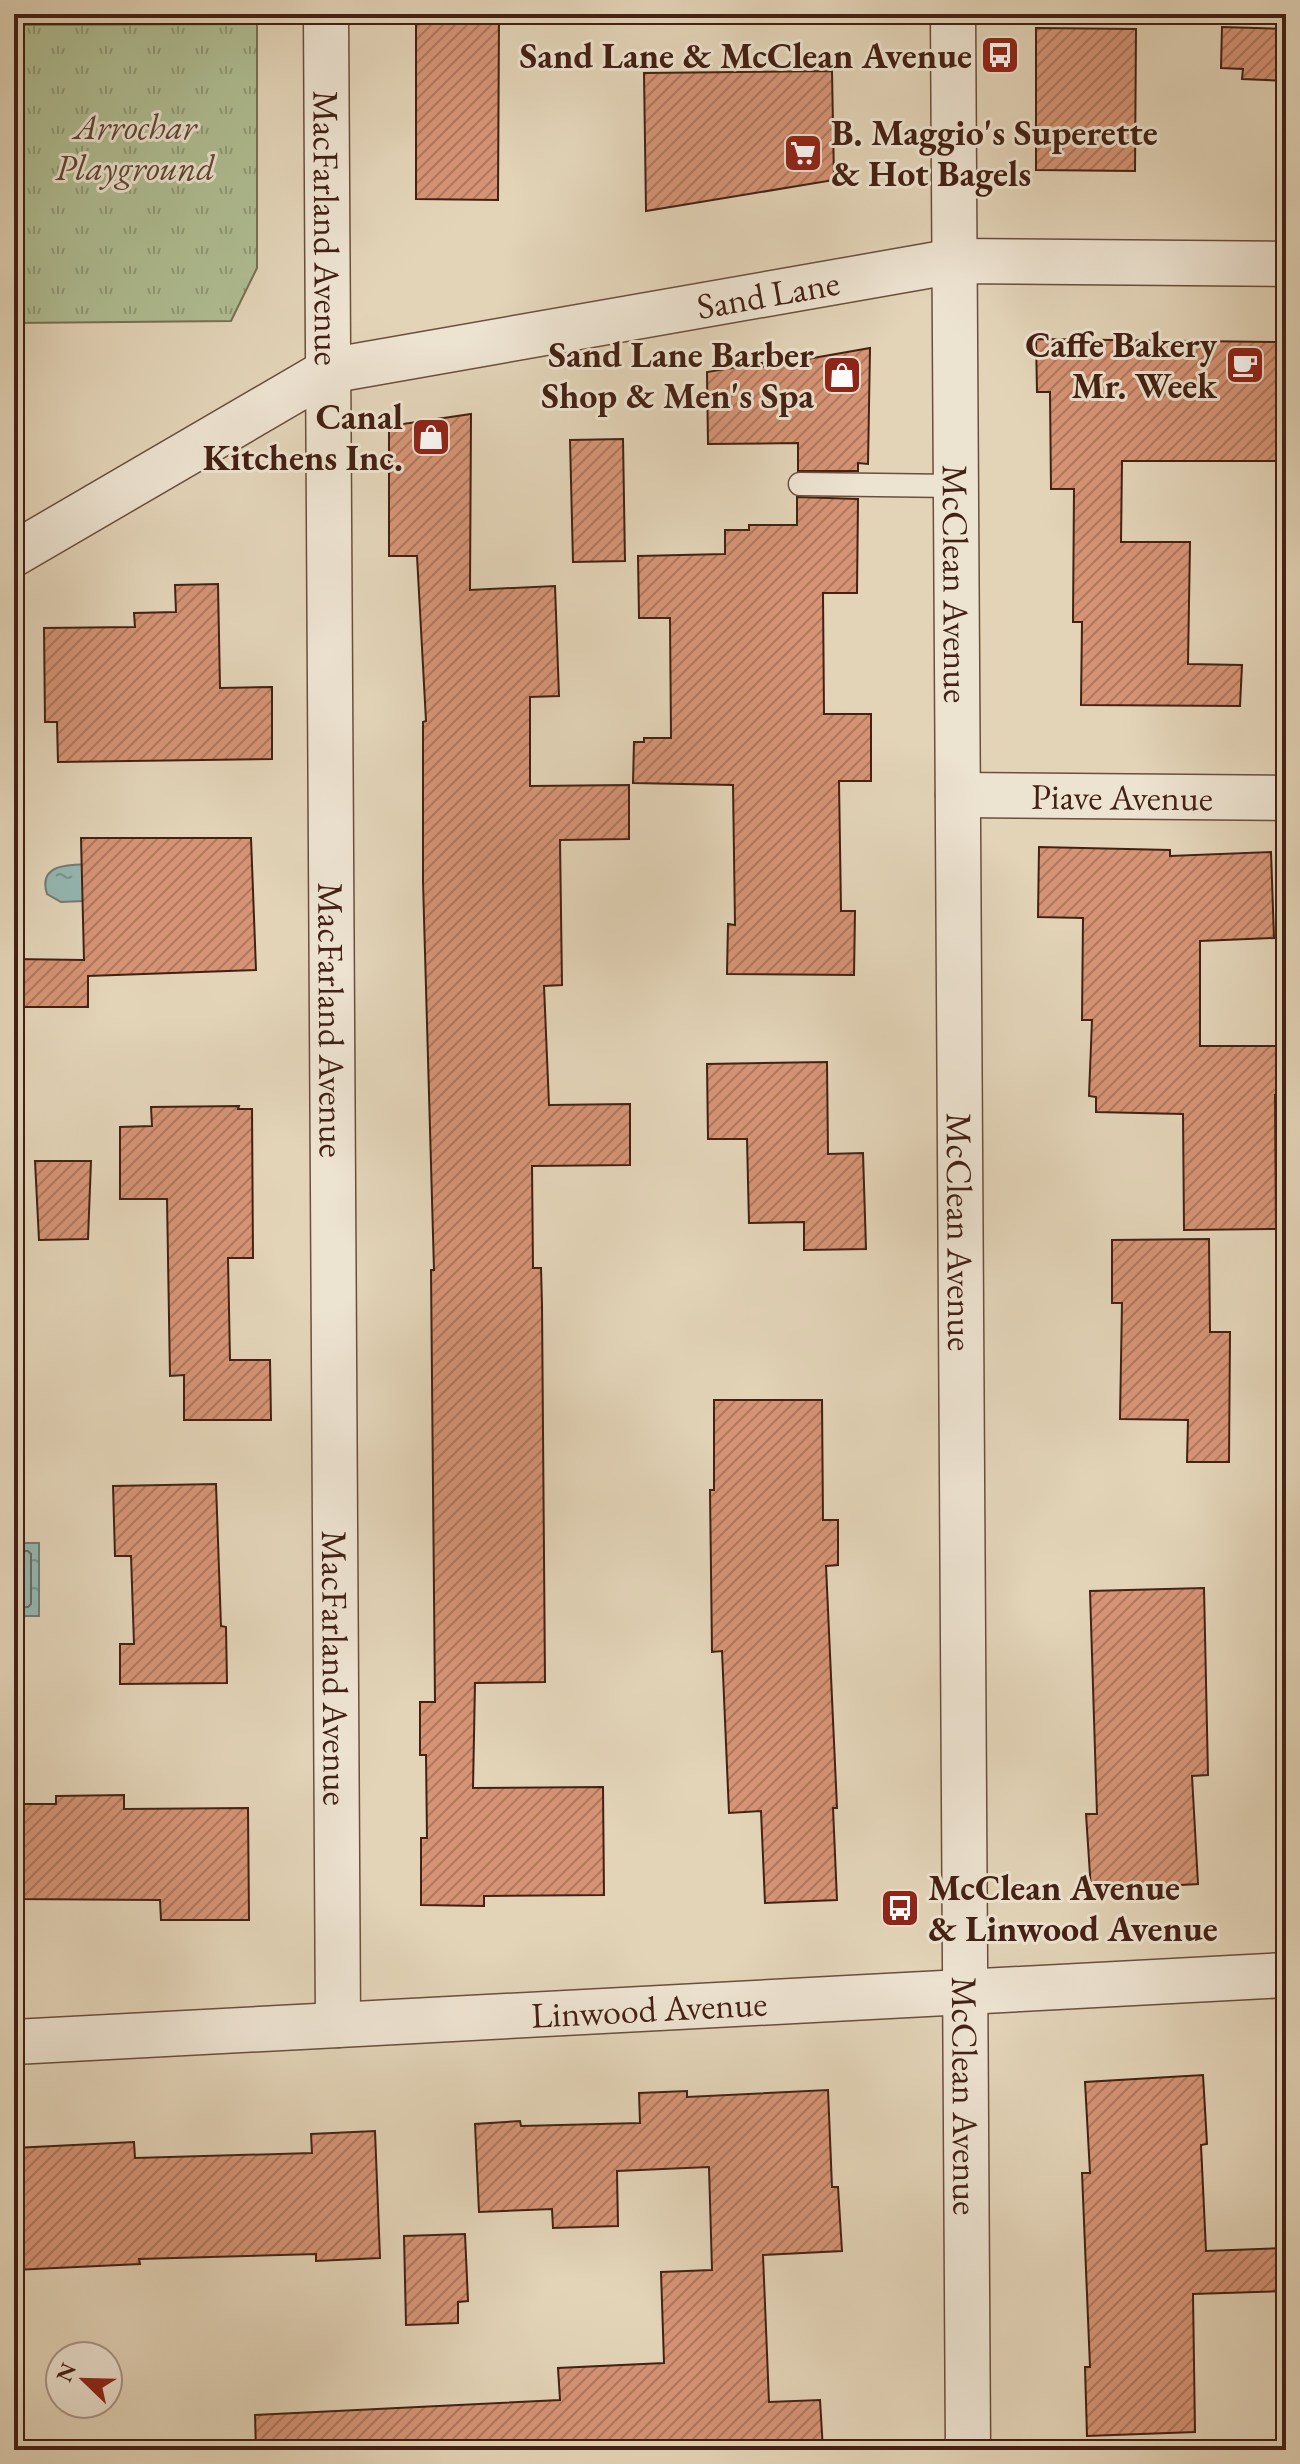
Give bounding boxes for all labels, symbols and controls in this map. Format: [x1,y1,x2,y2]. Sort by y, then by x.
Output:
place label: Sand Lane & McClean Avenue [519,32,972,79]
bus stop icon: Sand Lane & McClean Avenue [979,34,1021,76]
street label: MacFarland Avenue [302,90,351,366]
park label: Arrochar Playground [55,103,215,191]
place label: B. Maggio's Superette & Hot Bagels [831,109,1158,197]
supermarket icon: B. Maggio's Superette & Hot Bagels [782,132,824,174]
street label: Sand Lane [693,259,843,330]
place label: Caffe Bakery Mr. Week [1025,321,1218,409]
place label: Sand Lane Barber Shop & Men's Spa [541,331,814,419]
cafe icon: Caffe Bakery Mr. Week [1224,344,1266,386]
shop icon: Sand Lane Barber Shop & Men's Spa [821,354,863,396]
place label: Canal Kitchens Inc. [203,393,403,481]
shop icon: Canal Kitchens Inc. [410,416,452,458]
street label: McClean Avenue [932,465,980,703]
street label: Piave Avenue [1031,773,1213,821]
street label: MacFarland Avenue [307,882,356,1158]
street label: McClean Avenue [936,1113,984,1351]
street label: MacFarland Avenue [311,1530,360,1806]
place label: McClean Avenue & Linwood Avenue [928,1864,1218,1952]
bus stop icon: McClean Avenue & Linwood Avenue [879,1887,921,1929]
street label: McClean Avenue [941,1977,990,2215]
street label: Linwood Avenue [530,1979,768,2039]
north arrow [44,2340,124,2420]
text: N [49,2358,83,2386]

